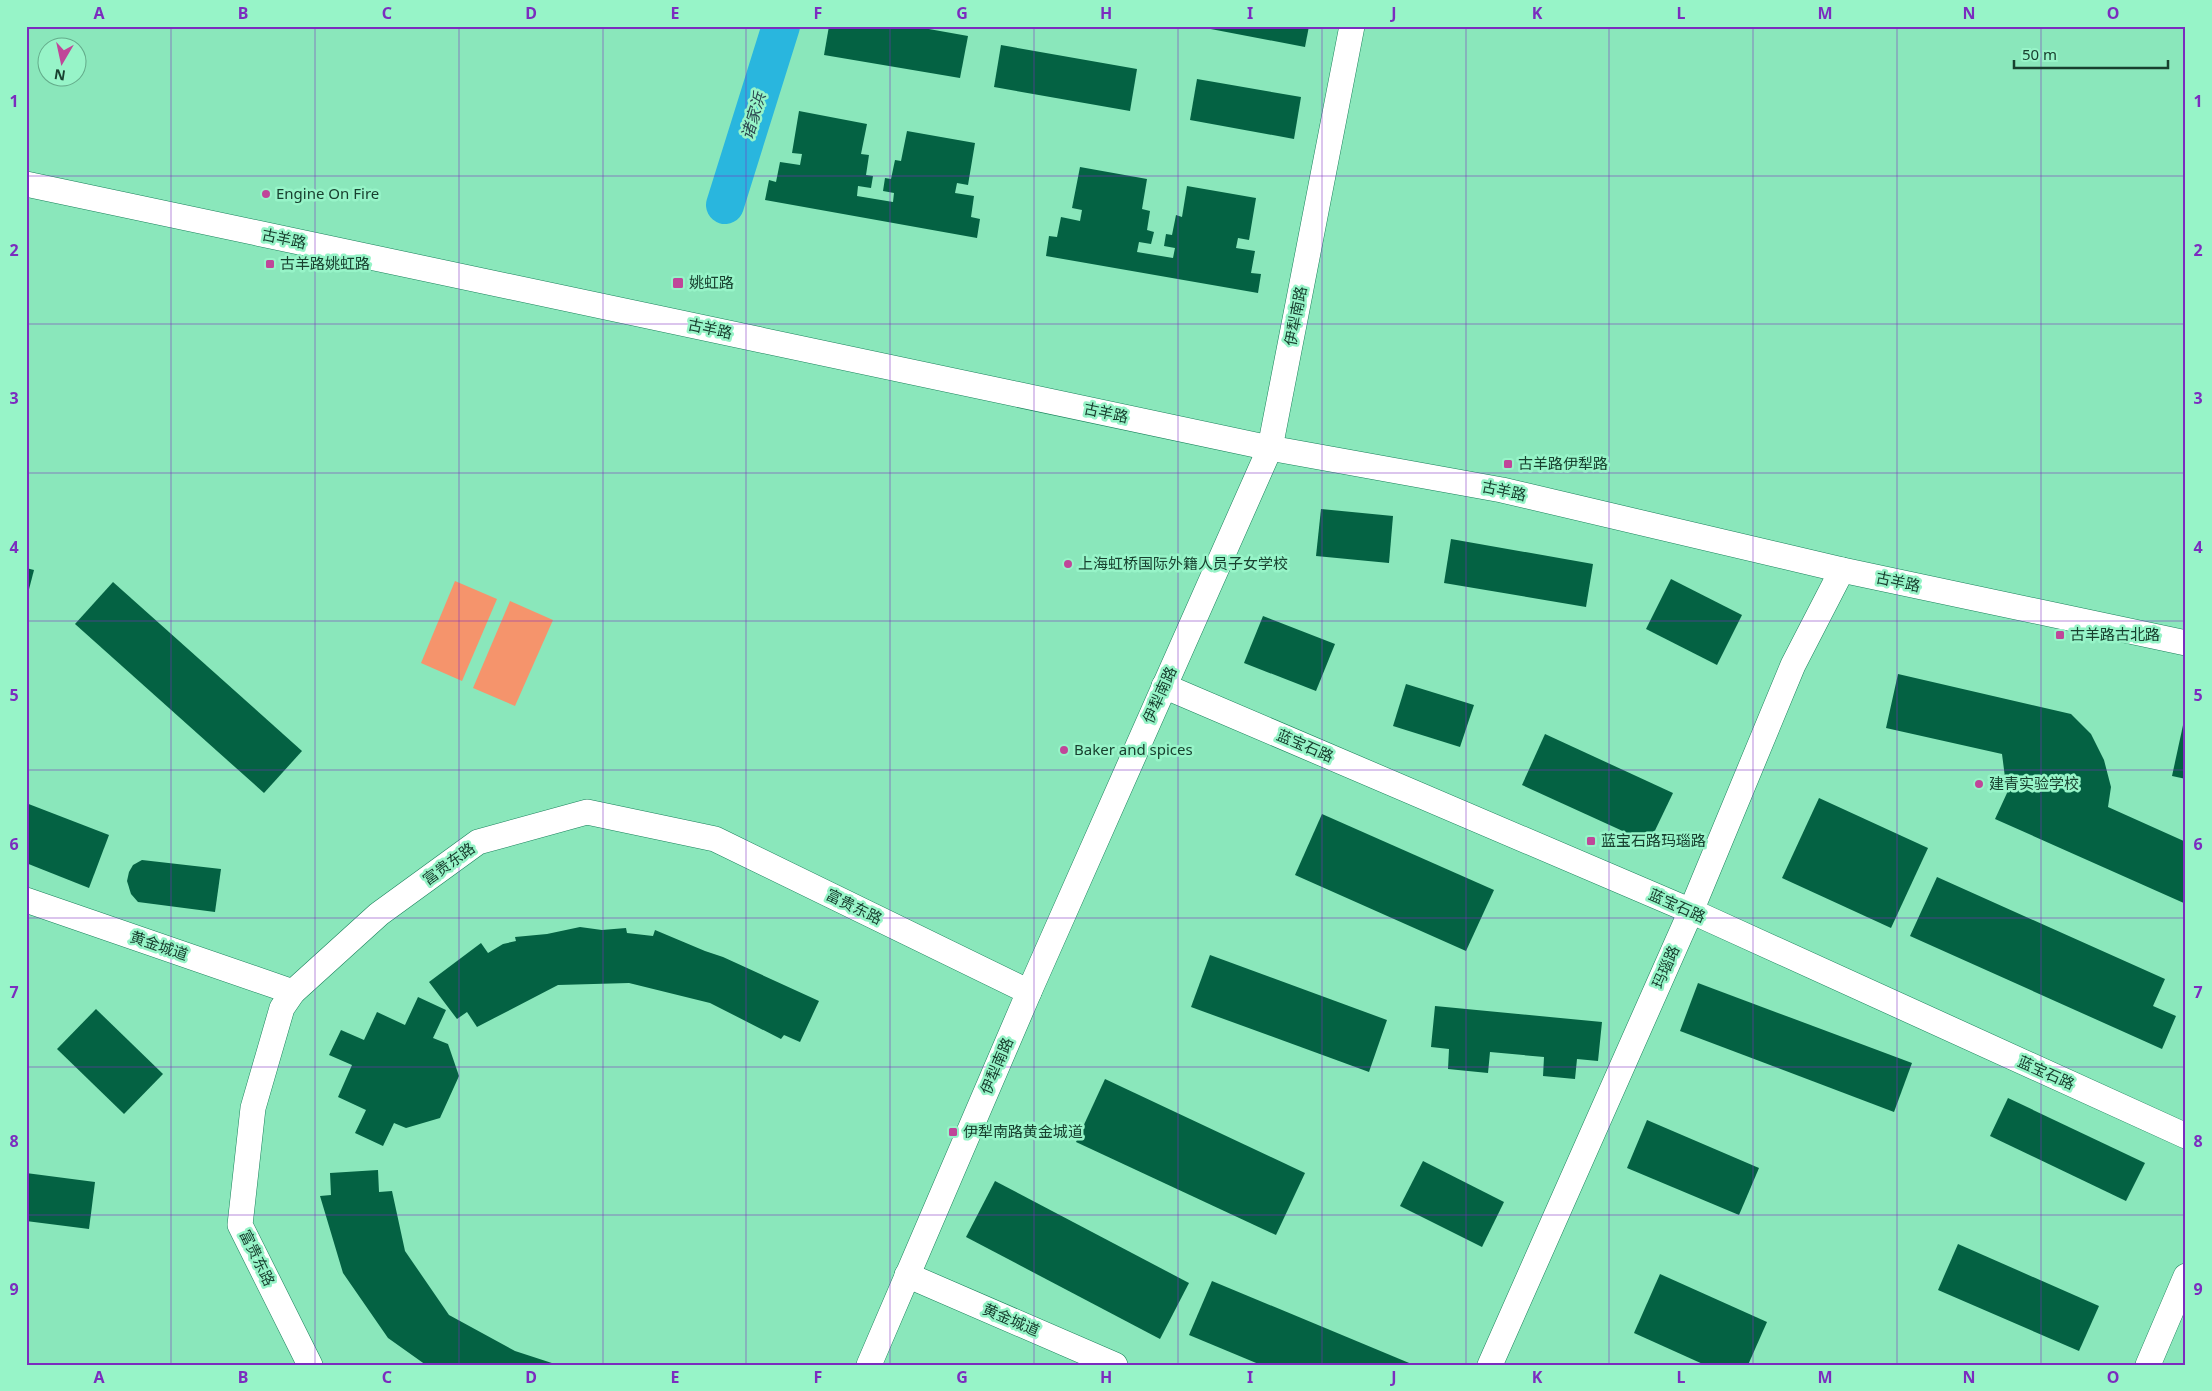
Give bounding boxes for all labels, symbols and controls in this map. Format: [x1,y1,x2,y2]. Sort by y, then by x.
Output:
text: A [93,2,105,24]
text: B [238,2,248,24]
text: C [382,2,392,24]
text: D [525,2,537,24]
text: E [671,2,680,24]
text: F [814,2,822,24]
text: G [956,2,968,24]
text: H [1100,2,1112,24]
text: I [1247,2,1253,24]
text: J [1389,2,1397,24]
text: K [1532,2,1543,24]
text: L [1677,2,1686,24]
text: M [1817,2,1833,24]
text: N [1962,2,1976,24]
text: O [2107,2,2119,24]
north arrow [38,38,88,88]
scale bar [2014,38,2168,70]
text: 50 m [2022,44,2057,64]
text: N [53,65,67,86]
water label: 诸家浜 [735,88,771,142]
text: 1 [9,90,19,112]
text: 1 [2193,90,2203,112]
place label: Engine On Fire [276,183,379,203]
marker: Engine On Fire [260,188,272,200]
street label: 古羊路 [260,224,308,252]
text: 2 [9,239,19,261]
text: 2 [2193,239,2203,261]
place label: 古羊路姚虹路 [280,253,370,273]
marker: 古羊路姚虹路 [264,258,276,270]
place label: 姚虹路 [689,272,734,292]
marker: 姚虹路 [671,276,685,290]
street label: 伊犁南路 [1279,284,1311,347]
street label: 古羊路 [686,314,734,342]
text: 3 [9,387,19,409]
text: 3 [2193,387,2203,409]
street label: 古羊路 [1082,398,1130,426]
place label: 古羊路伊犁路 [1518,453,1608,473]
marker: 古羊路伊犁路 [1502,458,1514,470]
street label: 古羊路 [1480,476,1528,504]
text: 4 [9,536,19,558]
text: 4 [2193,536,2203,558]
place label: 上海虹桥国际外籍人员子女学校 [1078,553,1288,573]
marker: 上海虹桥国际外籍人员子女学校 [1062,558,1074,570]
street label: 古羊路 [1874,567,1922,595]
place label: 古羊路古北路 [2070,624,2160,644]
marker: 古羊路古北路 [2054,629,2066,641]
street label: 伊犁南路 [1138,663,1180,726]
text: 5 [9,684,19,706]
text: 5 [2193,684,2203,706]
street label: 蓝宝石路 [1274,724,1337,766]
place label: Baker and spices [1074,739,1193,759]
marker: Baker and spices [1058,744,1070,756]
place label: 建青实验学校 [1989,773,2079,793]
marker: 建青实验学校 [1973,778,1985,790]
place label: 蓝宝石路玛瑙路 [1601,830,1706,850]
text: 6 [9,833,19,855]
text: 6 [2193,833,2203,855]
marker: 蓝宝石路玛瑙路 [1585,835,1597,847]
street label: 富贵东路 [418,837,479,889]
street label: 富贵东路 [823,884,886,928]
street label: 蓝宝石路 [1646,884,1709,926]
street label: 黄金城道 [128,926,191,964]
street label: 玛瑙路 [1647,942,1683,991]
text: 7 [9,981,19,1003]
text: 7 [2193,981,2203,1003]
street label: 伊犁南路 [975,1034,1017,1097]
street label: 蓝宝石路 [2015,1051,2078,1093]
place label: 伊犁南路黄金城道 [963,1121,1083,1141]
marker: 伊犁南路黄金城道 [947,1126,959,1138]
text: 8 [9,1130,19,1152]
text: 8 [2193,1130,2203,1152]
street label: 富贵东路 [236,1226,280,1289]
text: 9 [9,1278,19,1300]
text: 9 [2193,1278,2203,1300]
street label: 黄金城道 [980,1298,1043,1340]
text: A [93,1366,105,1388]
text: B [238,1366,248,1388]
text: C [382,1366,392,1388]
text: D [525,1366,537,1388]
text: E [671,1366,680,1388]
text: F [814,1366,822,1388]
text: G [956,1366,968,1388]
text: H [1100,1366,1112,1388]
text: I [1247,1366,1253,1388]
text: J [1389,1366,1397,1388]
text: K [1532,1366,1543,1388]
text: L [1677,1366,1686,1388]
text: M [1817,1366,1833,1388]
text: N [1962,1366,1976,1388]
text: O [2107,1366,2119,1388]

